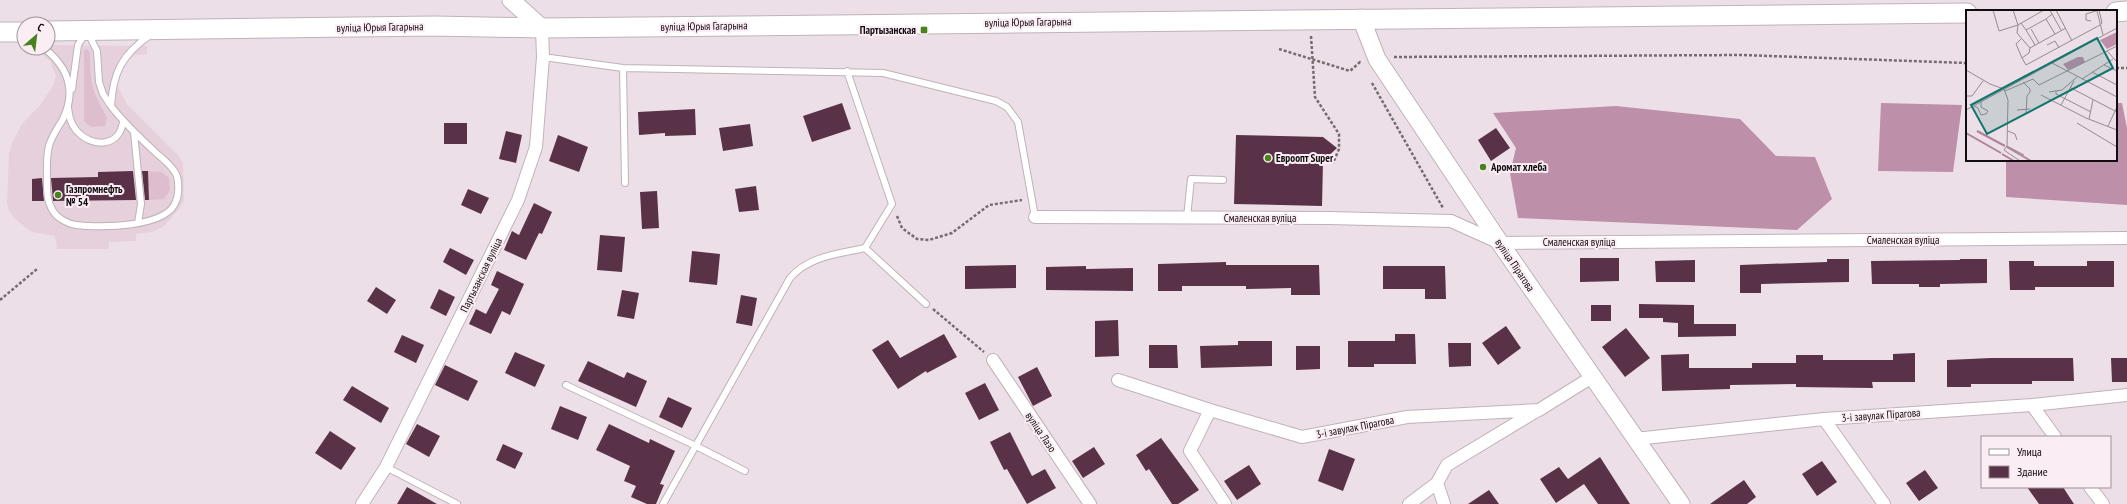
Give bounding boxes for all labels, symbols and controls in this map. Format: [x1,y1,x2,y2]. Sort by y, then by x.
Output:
inset map [1966,10,2117,161]
street label: вуліца Юрыя Гагарына [984,14,1072,30]
north arrow [16,16,56,56]
street label: вуліца Юрыя Гагарына [660,18,748,34]
street label: вуліца Юрыя Гагарына [336,19,424,35]
text: С [35,20,46,35]
place label: Партызанская [860,23,916,37]
marker: Партызанская [919,25,929,35]
place label: Евроопт Super [1276,151,1334,165]
marker: Евроопт Super [1263,153,1273,163]
place label: Аромат хлеба [1490,160,1547,174]
marker: Аромат хлеба [1478,162,1488,172]
place label: Газпромнефть № 54 [66,182,123,209]
marker: Газпромнефть № 54 [53,190,63,200]
street label: Смаленская вуліца [1224,211,1296,225]
street label: Смаленская вуліца [1867,233,1939,247]
street label: Смаленская вуліца [1543,235,1615,249]
street label: Партызанская вуліца [457,236,505,314]
street label: вуліца Пірагова [1492,236,1538,294]
street label: 3-і завулак Пірагова [1841,405,1921,425]
street label: вуліца Лазо [1022,409,1060,455]
street label: 3-і завулак Пірагова [1315,413,1395,441]
legend [1981,436,2111,488]
text: Улица [2017,444,2042,459]
text: Здание [2017,464,2048,479]

